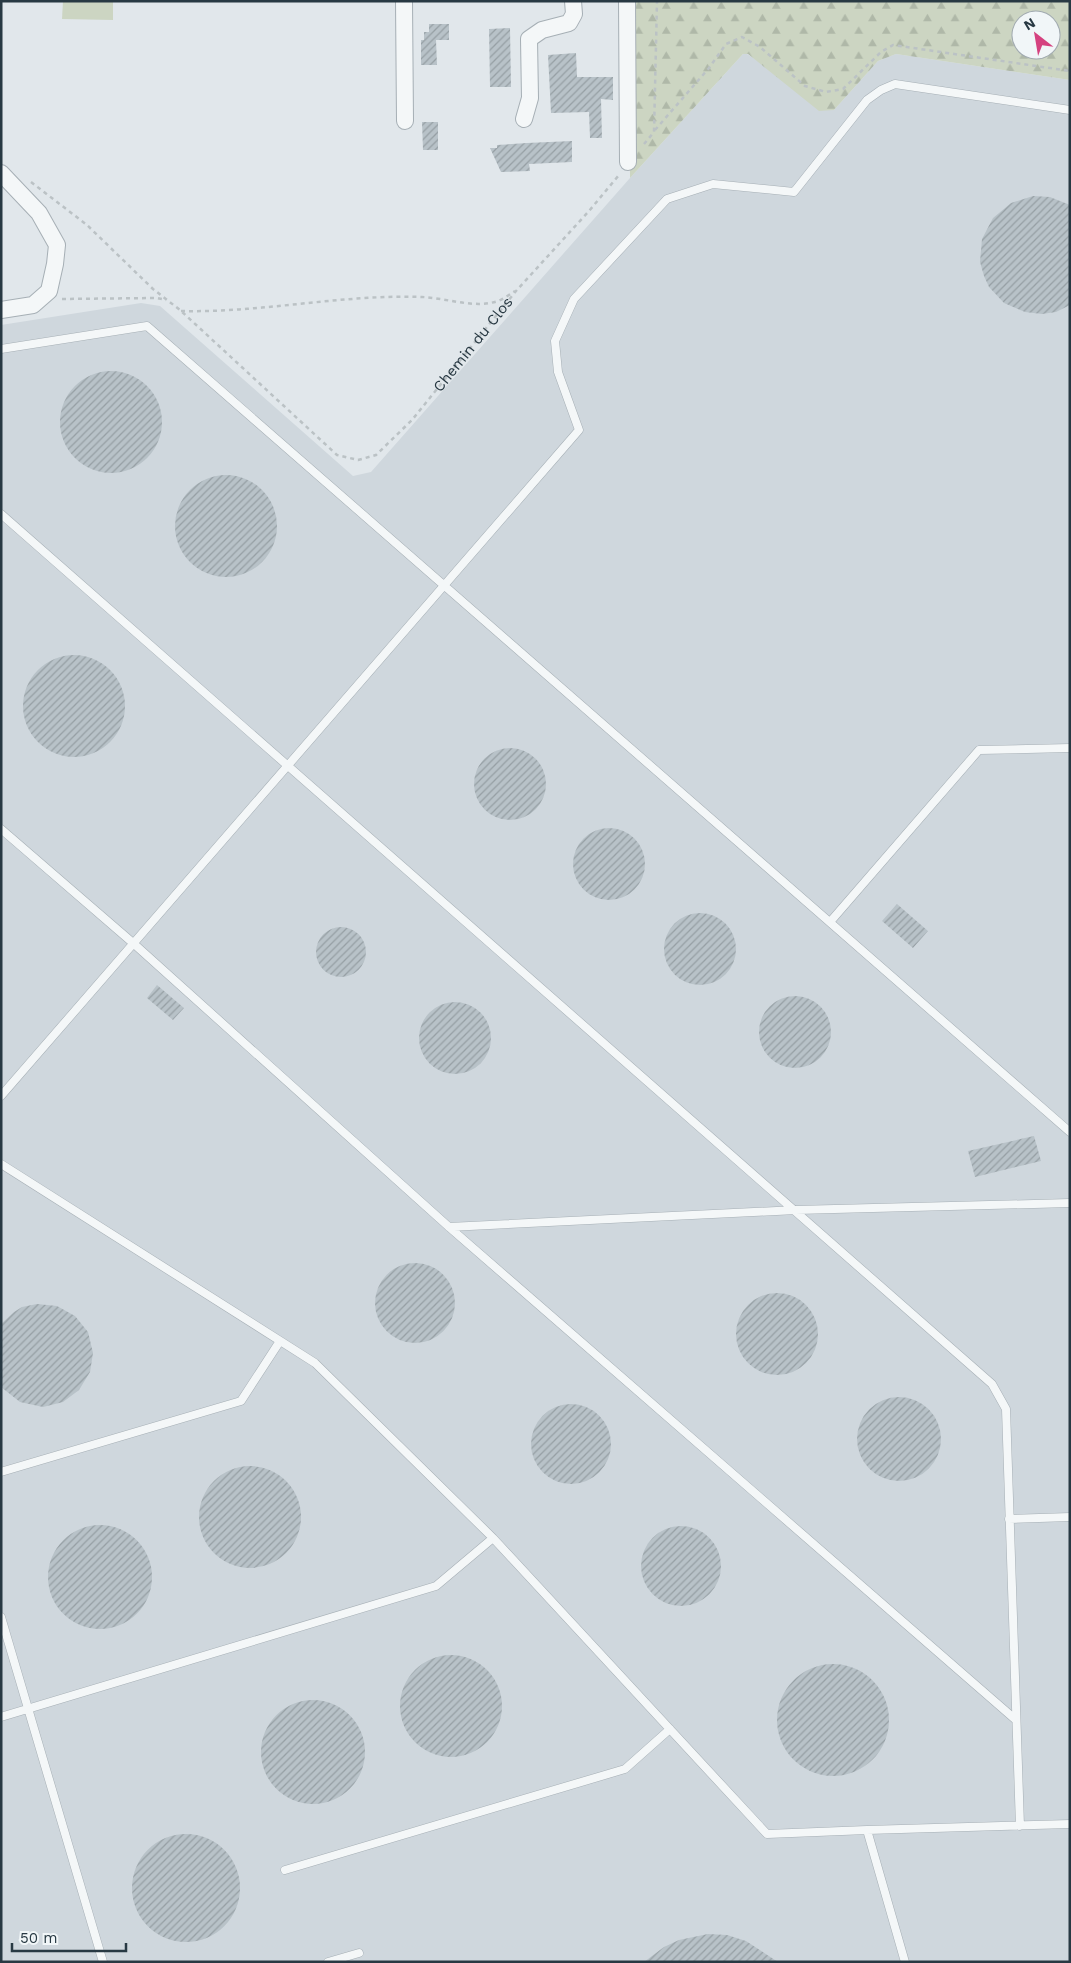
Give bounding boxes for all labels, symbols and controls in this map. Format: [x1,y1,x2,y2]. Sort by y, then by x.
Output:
north arrow [1011,10,1061,60]
text: N [1021,14,1038,33]
street label: Chemin du Clos [429,293,517,395]
scale bar [12,1920,126,1952]
text: 50 m [20,1929,57,1947]

